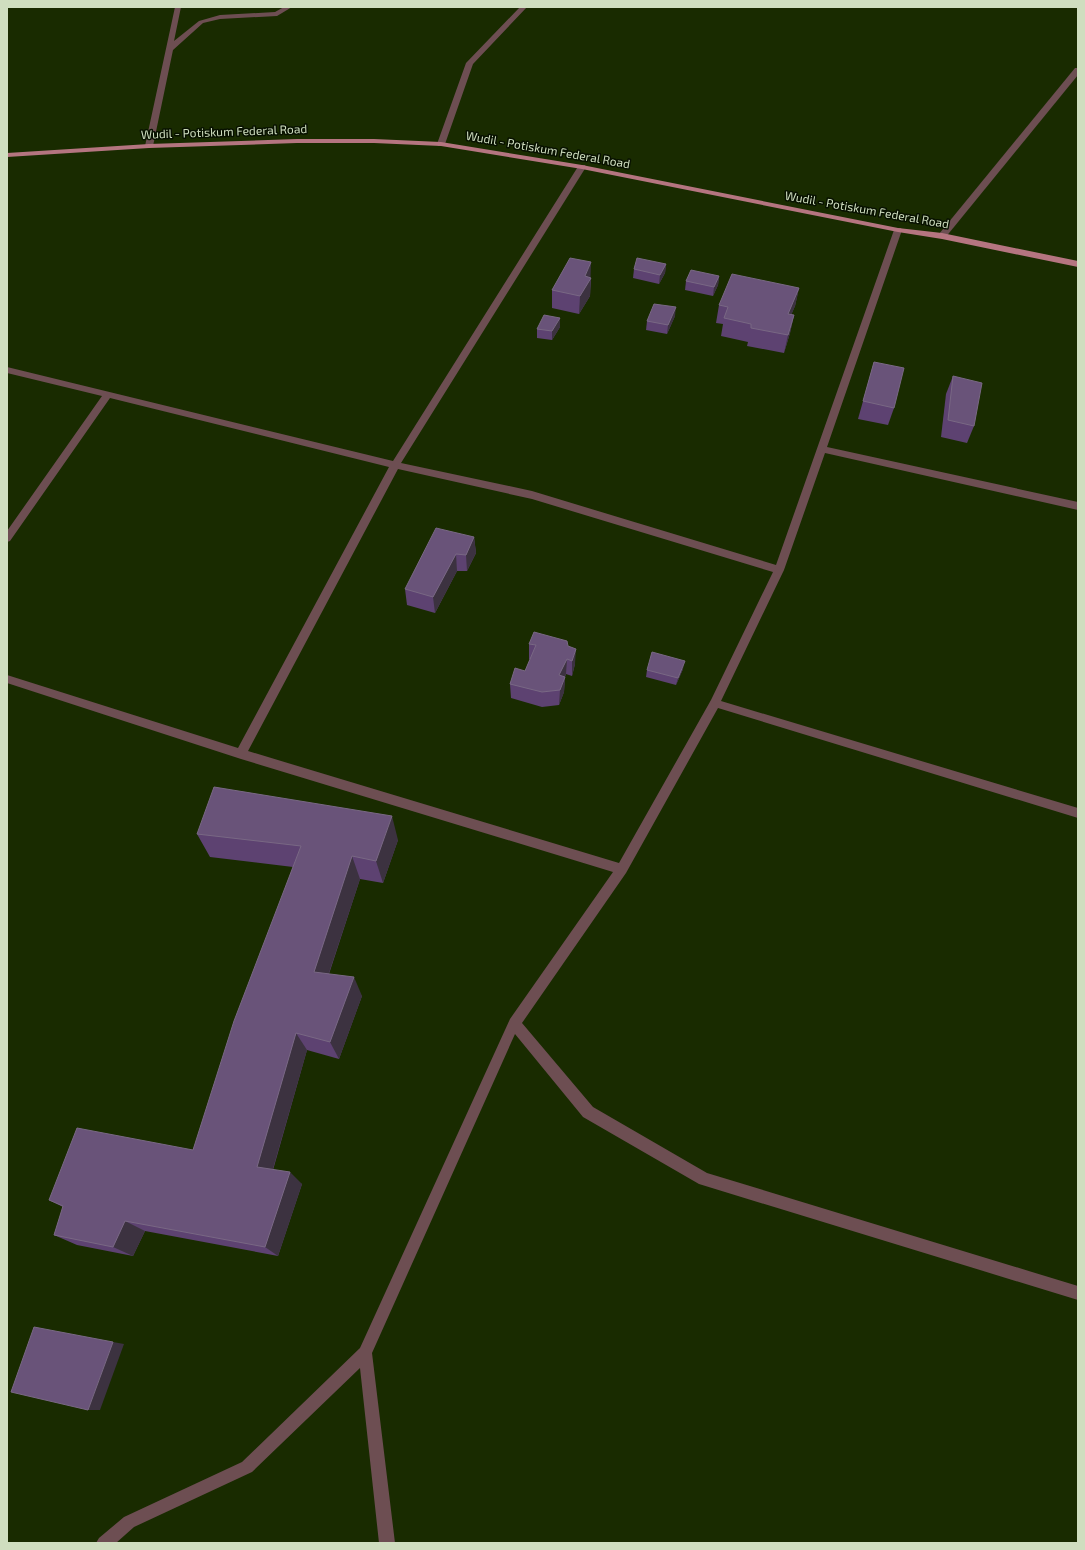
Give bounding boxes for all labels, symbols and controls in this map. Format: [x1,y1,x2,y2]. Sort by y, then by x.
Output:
street label: Wudil - Potiskum Federal Road [140,121,307,141]
street label: Wudil - Potiskum Federal Road [465,128,631,170]
street label: Wudil - Potiskum Federal Road [784,188,950,230]

